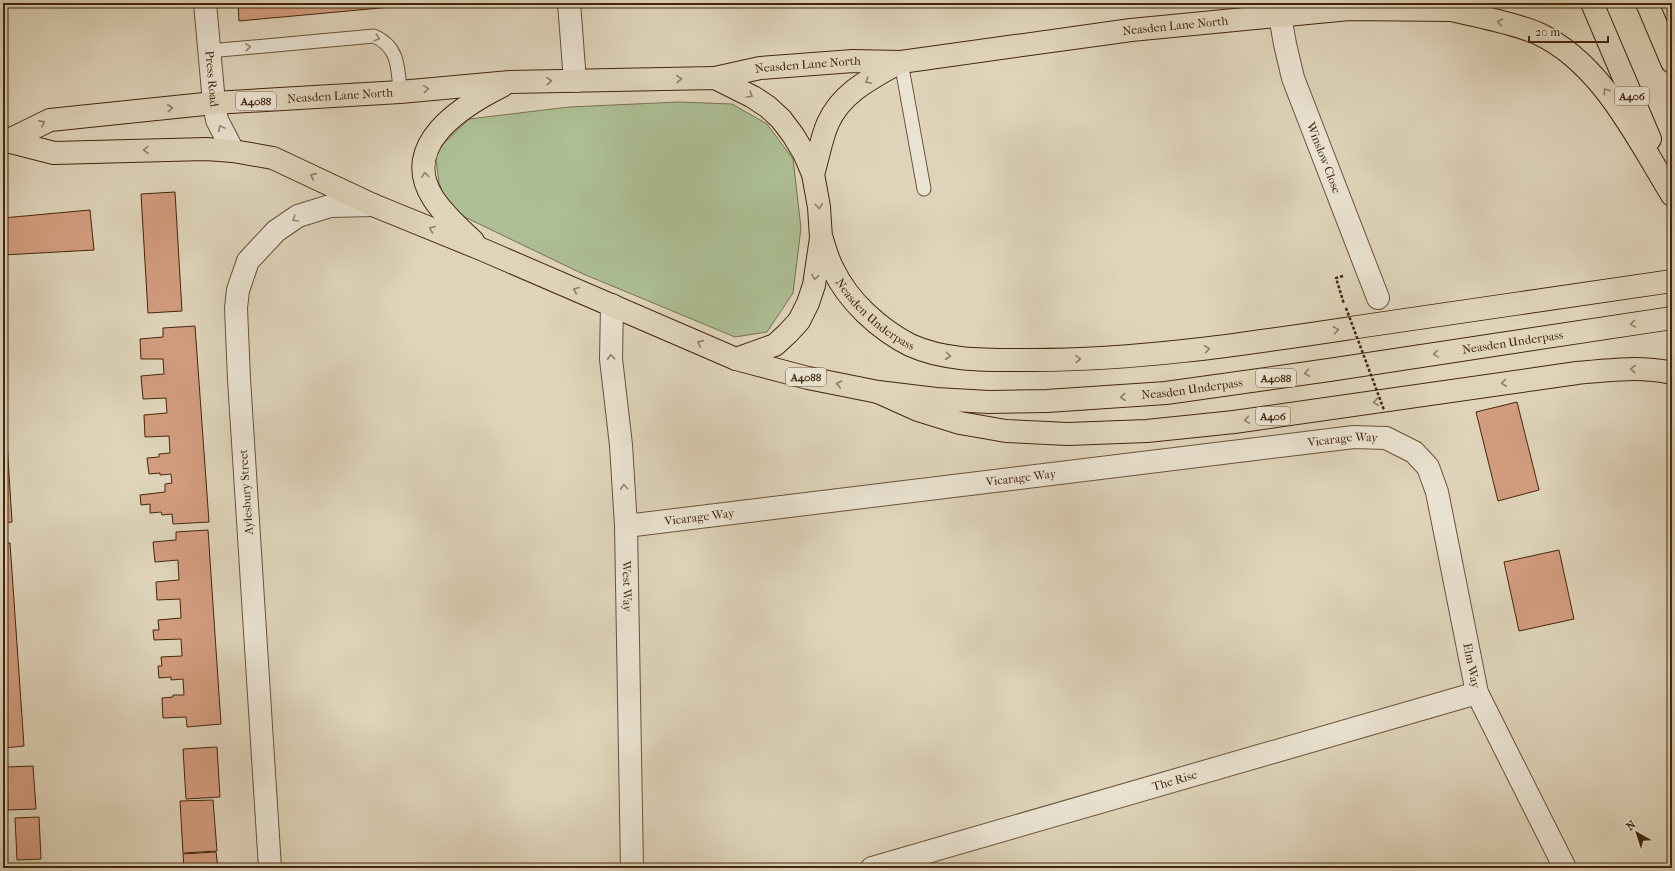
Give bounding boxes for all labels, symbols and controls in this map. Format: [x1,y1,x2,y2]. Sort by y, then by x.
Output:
street label: Neasden Lane North [1121,14,1229,38]
one-way arrow [1497,18,1503,26]
scale bar [1529,18,1608,44]
text: 20 m [1535,25,1560,39]
one-way arrow [374,33,381,42]
one-way arrow [245,43,251,52]
street label: Press Road [202,50,222,108]
street label: Neasden Lane North [753,54,861,76]
one-way arrow [676,75,682,83]
one-way arrow [546,77,552,86]
one-way arrow [864,77,872,84]
street label: Neasden Lane North [287,85,394,106]
one-way arrow [423,85,429,94]
road number: A406 [1615,87,1649,105]
one-way arrow [1603,88,1611,95]
one-way arrow [746,91,753,98]
road number: A4088 [236,92,276,110]
one-way arrow [167,103,173,112]
street label: Winslow Close [1303,119,1344,195]
one-way arrow [38,121,45,128]
one-way arrow [218,125,226,132]
one-way arrow [143,146,149,154]
one-way arrow [421,172,430,178]
one-way arrow [310,173,318,181]
one-way arrow [814,203,823,209]
one-way arrow [292,214,299,221]
one-way arrow [428,225,435,233]
one-way arrow [811,273,820,280]
street label: Neasden Underpass [833,276,917,353]
one-way arrow [573,286,580,294]
one-way arrow [1630,319,1637,327]
one-way arrow [1333,326,1339,335]
street label: Neasden Underpass [1461,328,1565,357]
one-way arrow [697,340,705,348]
one-way arrow [1204,345,1210,354]
one-way arrow [1433,349,1439,358]
one-way arrow [945,351,951,360]
one-way arrow [607,354,616,360]
one-way arrow [1075,355,1081,363]
one-way arrow [1630,364,1636,373]
road number: A4088 [786,368,826,386]
one-way arrow [1304,368,1310,377]
road number: A4088 [1256,369,1296,387]
street label: Neasden Underpass [1141,375,1244,402]
one-way arrow [1501,378,1507,387]
one-way arrow [836,380,843,389]
one-way arrow [1120,392,1126,401]
one-way arrow [1373,397,1379,406]
road number: A406 [1256,407,1290,425]
one-way arrow [1244,415,1250,424]
street label: Vicarage Way [1306,430,1379,450]
street label: Aylesbury Street [236,448,256,536]
street label: Vicarage Way [984,466,1057,489]
one-way arrow [619,484,628,490]
street label: Vicarage Way [663,506,736,528]
street label: West Way [620,560,635,612]
street label: Elm Way [1460,642,1483,690]
street label: The Rise [1150,767,1199,794]
north arrow [1617,813,1657,853]
text: N [1624,818,1639,833]

